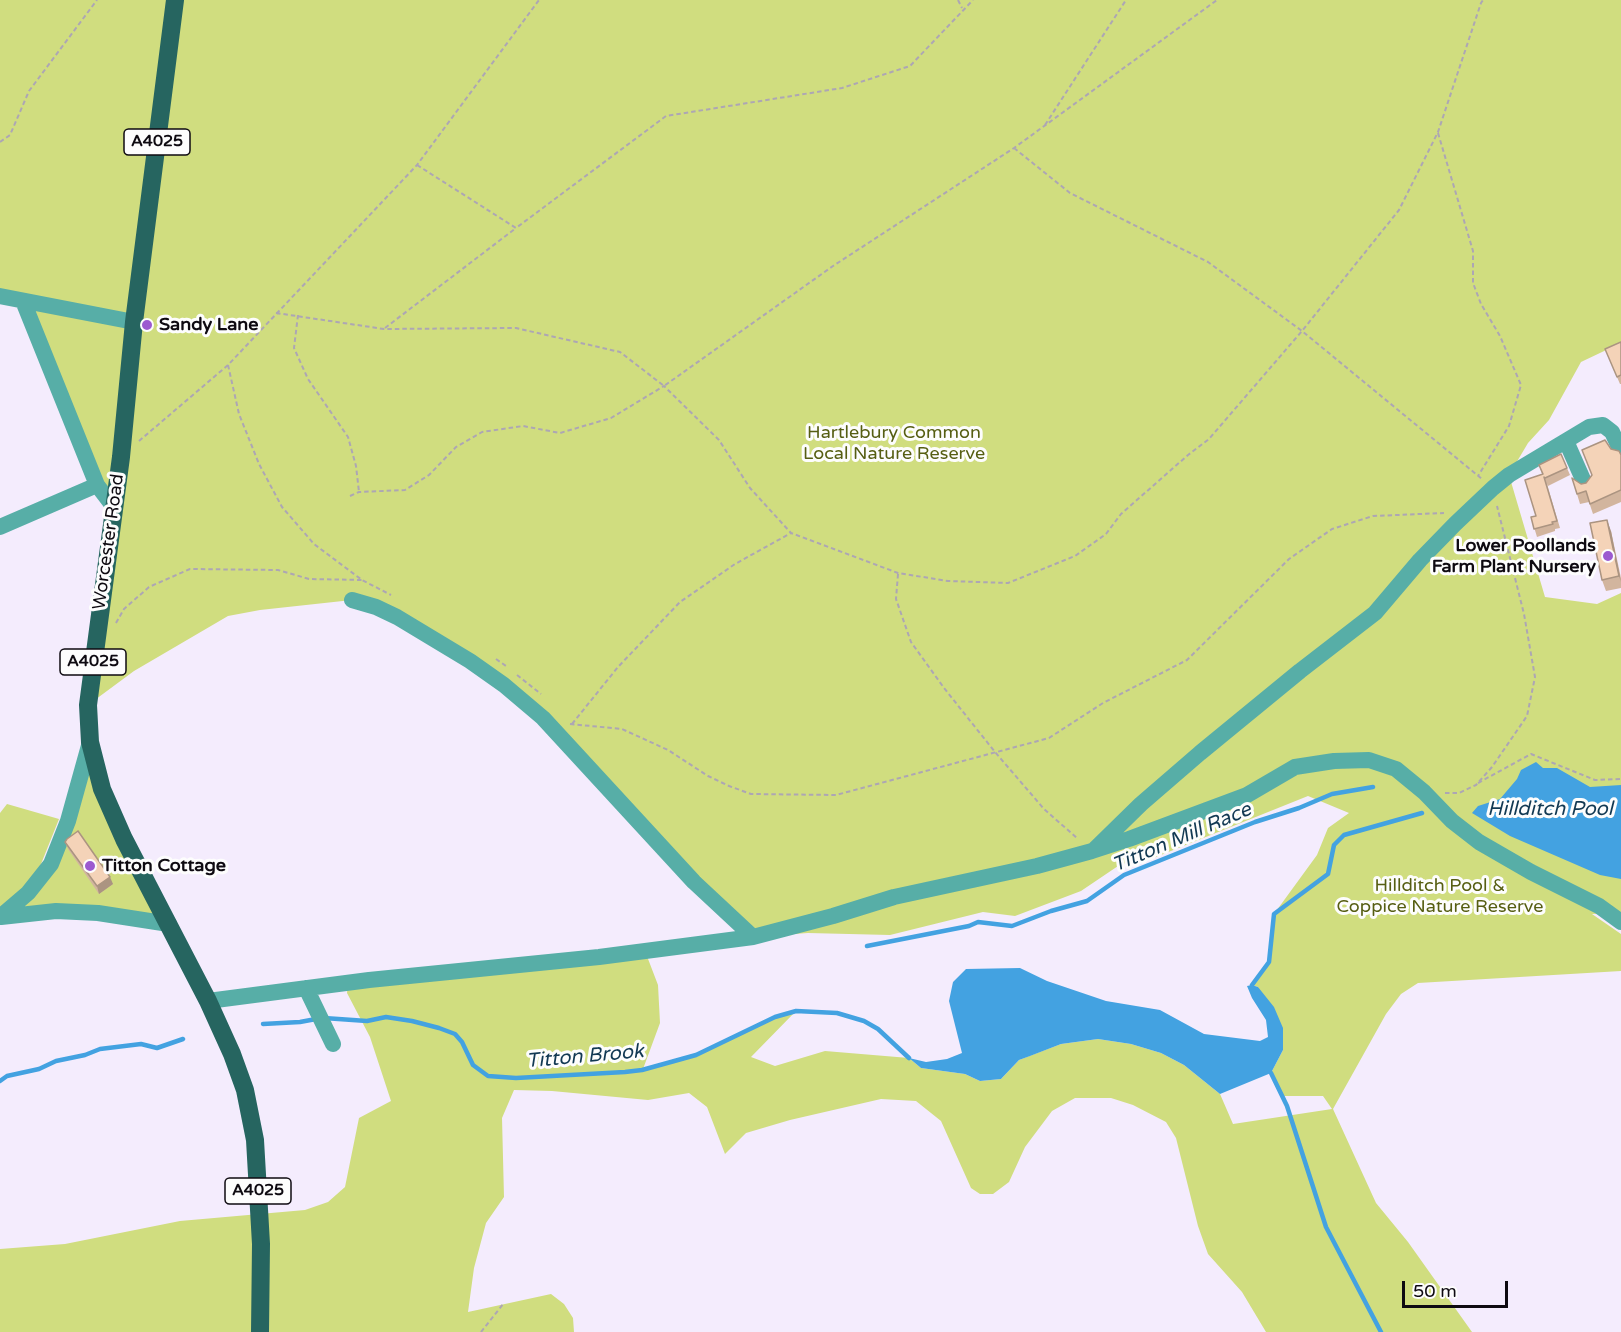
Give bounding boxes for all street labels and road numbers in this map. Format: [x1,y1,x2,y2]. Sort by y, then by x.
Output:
road number: A4025 [124,129,190,155]
street label: Worcester Road [89,473,129,611]
road number: A4025 [60,649,126,675]
road number: A4025 [225,1178,291,1204]

